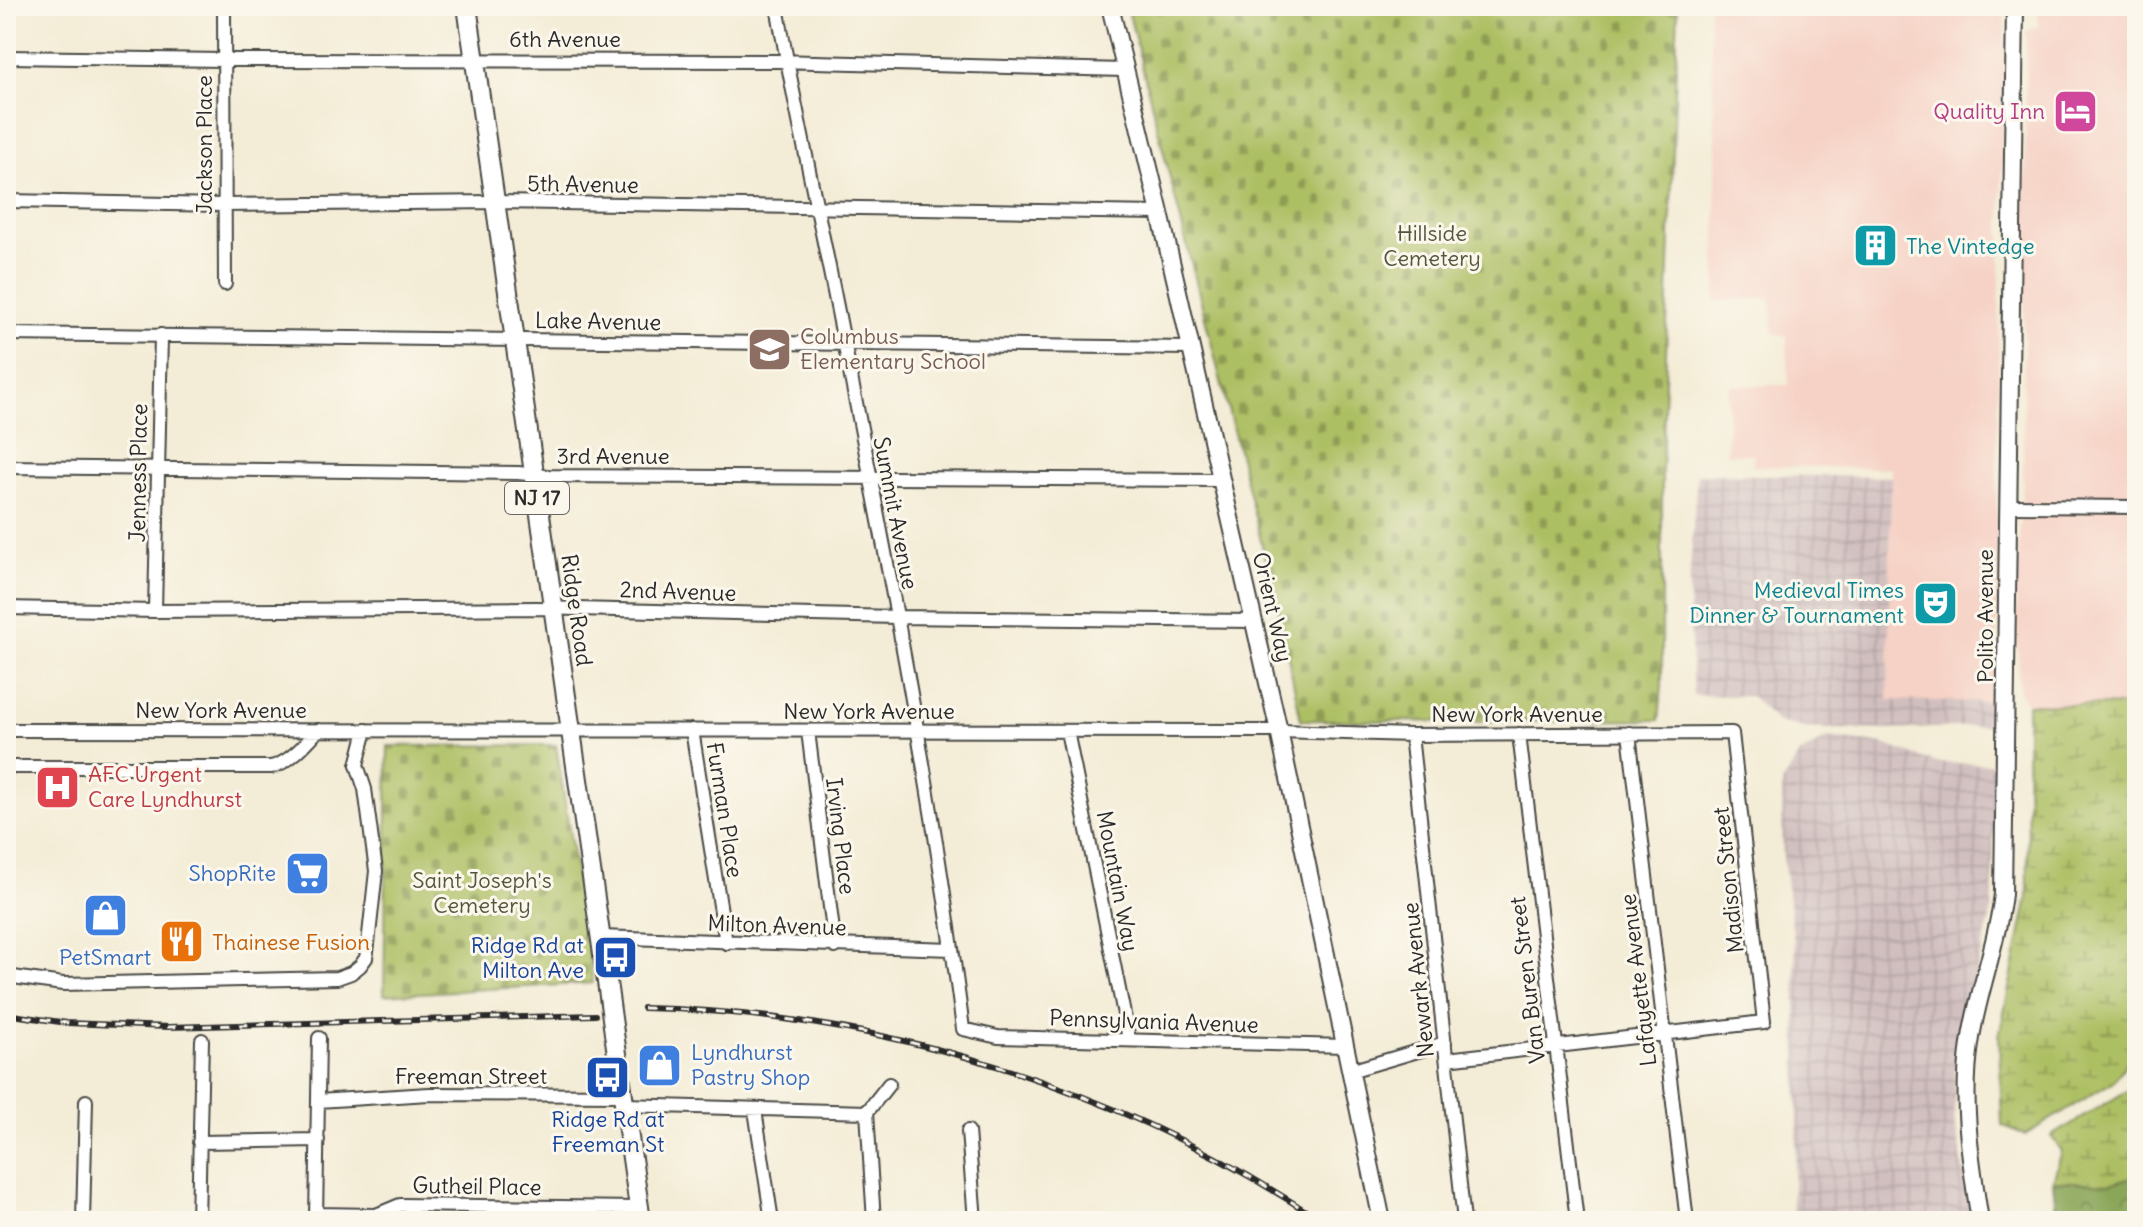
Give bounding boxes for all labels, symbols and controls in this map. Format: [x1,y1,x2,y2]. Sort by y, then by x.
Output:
street label: 6th Avenue [509,25,621,53]
street label: Jackson Place [190,75,218,215]
hotel icon: Quality Inn [2052,87,2100,135]
place label: Quality Inn [1933,97,2045,125]
street label: 5th Avenue [527,169,639,199]
park label: Hillside Cemetery [1383,219,1481,272]
building icon: The Vintedge [1851,222,1899,270]
place label: The Vintedge [1906,232,2035,260]
street label: Lake Avenue [535,306,661,336]
place label: Columbus Elementary School [800,322,986,375]
school or university icon: Columbus Elementary School [745,325,793,373]
street label: Jenness Place [123,403,153,543]
street label: Summit Avenue [867,434,925,592]
street label: 3rd Avenue [556,442,670,470]
road number: NJ 17 [505,482,569,514]
street label: Orient Way [1247,549,1299,665]
street label: Polito Avenue [1971,549,1999,683]
street label: Ridge Road [555,552,599,668]
street label: 2nd Avenue [619,575,737,607]
place label: Medieval Times Dinner & Tournament [1689,576,1904,629]
theatre icon: Medieval Times Dinner & Tournament [1911,579,1959,627]
street label: New York Avenue [135,696,307,724]
street label: New York Avenue [783,697,955,725]
street label: New York Avenue [1431,700,1603,728]
street label: Furman Place [700,740,750,880]
place label: AFC Urgent Care Lyndhurst [88,760,242,813]
hospital icon: AFC Urgent Care Lyndhurst [33,763,81,811]
street label: Irving Place [820,776,862,896]
street label: Madison Street [1706,805,1750,955]
street label: Mountain Way [1091,808,1145,954]
supermarket icon: ShopRite [283,849,331,897]
place label: ShopRite [188,859,276,887]
park label: Saint Joseph's Cemetery [412,866,552,919]
shop icon: PetSmart [81,892,129,940]
street label: Lafayette Avenue [1614,892,1662,1068]
street label: Van Buren Street [1503,895,1551,1065]
street label: Newark Avenue [1396,901,1440,1059]
street label: Milton Avenue [707,909,847,941]
restaurant icon: Thainese Fusion [157,918,205,966]
place label: Thainese Fusion [212,928,370,956]
place label: Ridge Rd at Milton Ave [471,931,584,984]
bus stop icon: Ridge Rd at Milton Ave [591,934,639,982]
place label: PetSmart [59,943,151,971]
street label: Pennsylvania Avenue [1049,1003,1259,1039]
place label: Lyndhurst Pastry Shop [691,1038,810,1091]
shop icon: Lyndhurst Pastry Shop [636,1041,684,1089]
bus stop icon: Ridge Rd at Freeman St [584,1054,632,1102]
street label: Freeman Street [395,1062,547,1090]
place label: Ridge Rd at Freeman St [551,1105,665,1158]
street label: Gutheil Place [412,1171,542,1201]

